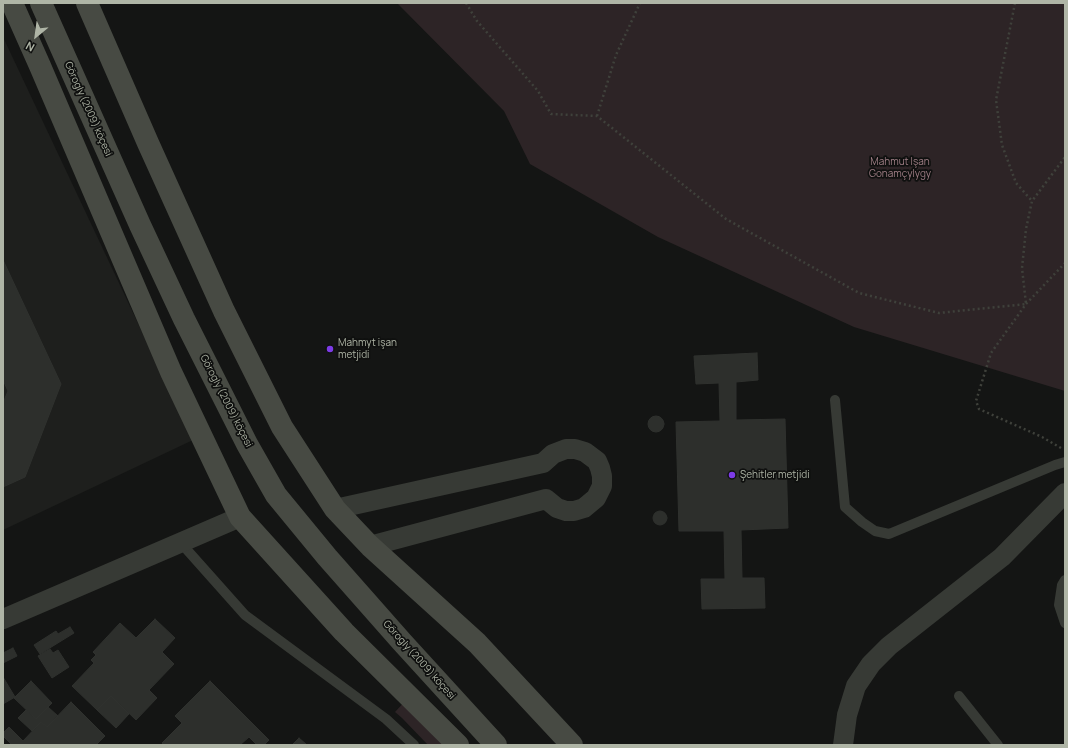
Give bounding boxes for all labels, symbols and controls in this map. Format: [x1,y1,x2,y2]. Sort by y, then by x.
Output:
north arrow [16,16,56,56]
text: N [23,38,37,55]
street label: Görogly (2009) köçesi [62,60,114,158]
park label: Mahmut Işan Gonamçylygy [869,156,931,180]
place label: Mahmyt işan metjidi [338,337,397,360]
marker: Mahmyt işan metjidi [325,344,335,354]
street label: Görogly (2009) köçesi [197,353,255,449]
place label: Şehitler metjidi [740,469,809,481]
marker: Şehitler metjidi [727,470,737,480]
street label: Görogly (2009) köçesi [380,618,458,702]

